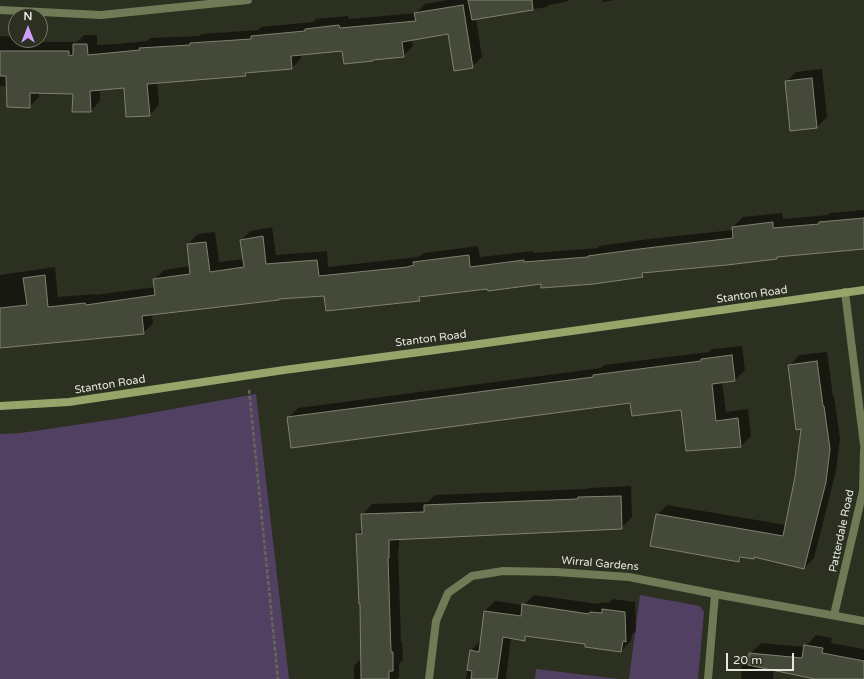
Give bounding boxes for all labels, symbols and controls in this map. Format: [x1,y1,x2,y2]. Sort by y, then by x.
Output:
north arrow [8,8,48,48]
text: N [24,10,32,23]
street label: Stanton Road [716,283,788,307]
street label: Stanton Road [395,328,467,350]
street label: Stanton Road [74,373,146,397]
street label: Patterdale Road [827,488,857,574]
street label: Wirral Gardens [561,554,639,574]
scale bar [728,645,796,671]
text: 20 m [733,653,762,667]

